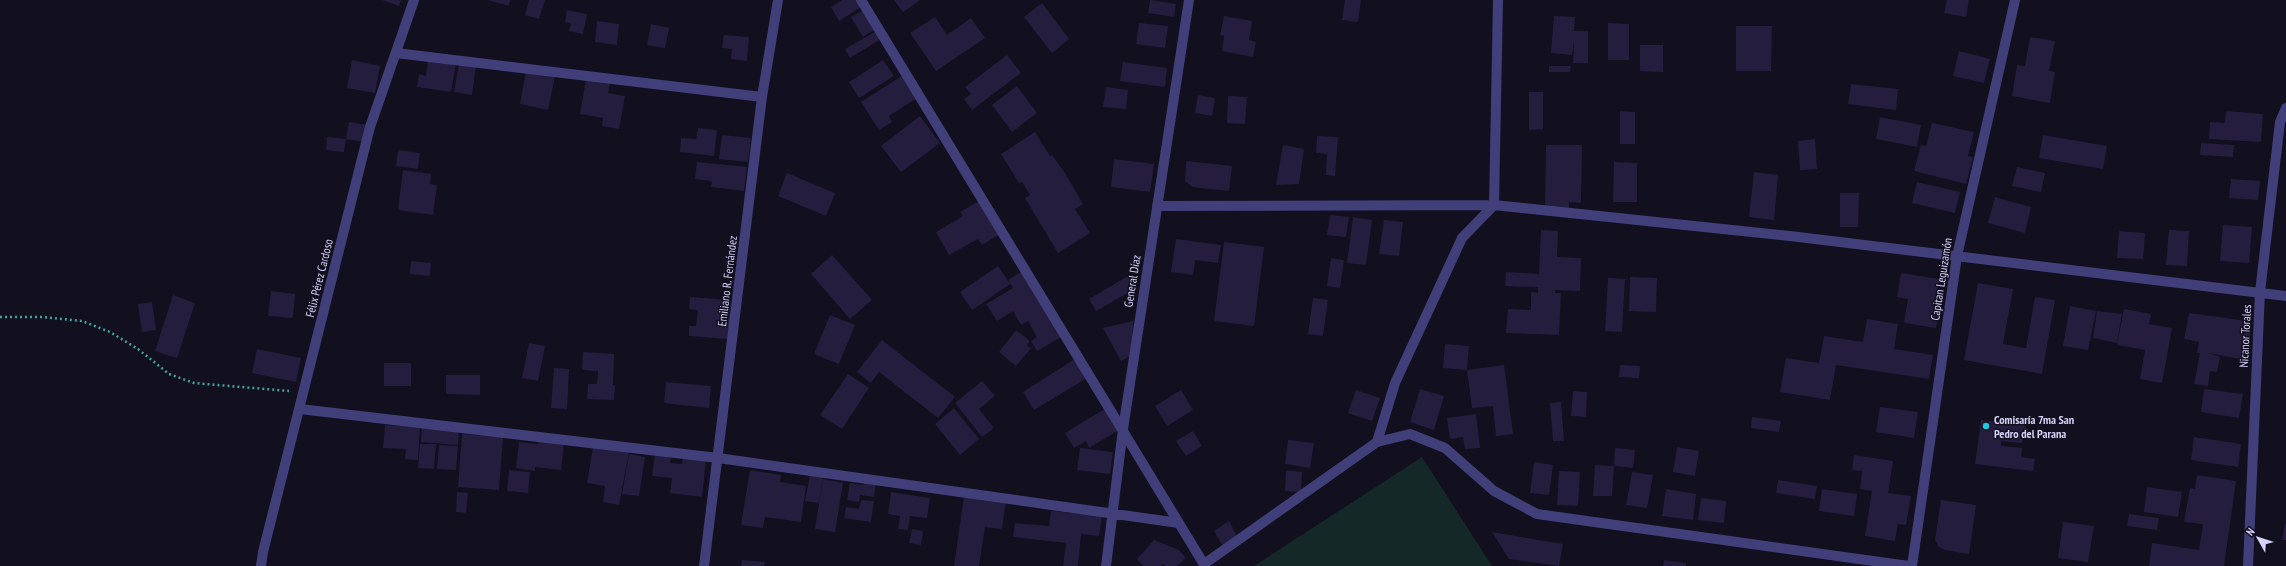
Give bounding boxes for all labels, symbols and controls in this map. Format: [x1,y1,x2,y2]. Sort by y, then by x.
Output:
street label: Emiliano R. Fernández [714,235,740,327]
street label: Félix Pérez Cardoso [302,237,336,319]
street label: Capitan Leguizamón [1927,237,1955,321]
street label: General Díaz [1120,254,1144,308]
street label: Nicanor Torales [2236,304,2254,368]
place label: Comisaría 7ma San Pedro del Parana [1994,412,2074,441]
marker: Comisaría 7ma San Pedro del Parana [1981,421,1991,431]
north arrow [2238,518,2278,558]
text: N [2243,525,2258,538]

